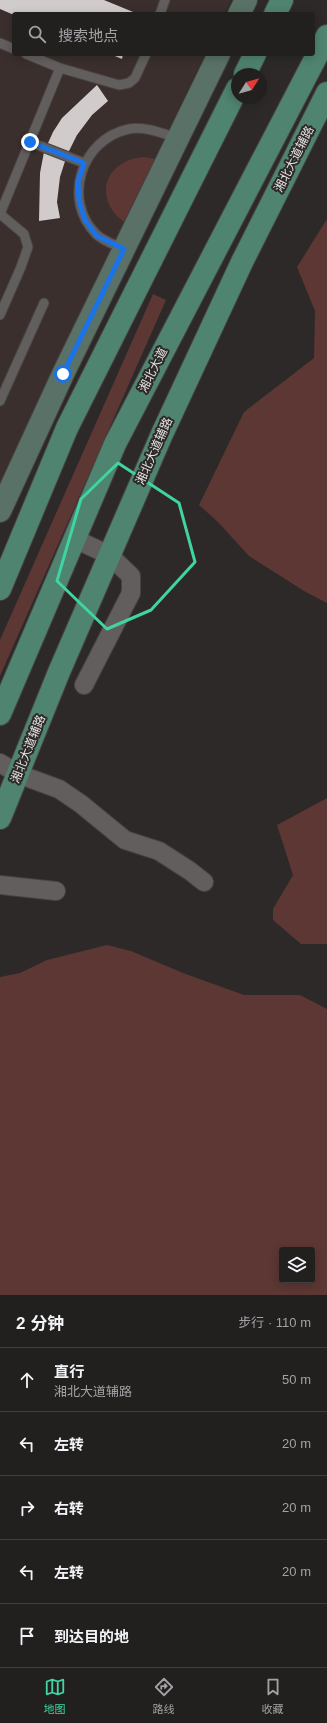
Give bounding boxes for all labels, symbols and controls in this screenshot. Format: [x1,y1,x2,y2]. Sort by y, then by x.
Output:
search box [12,12,315,56]
icon: search [26,23,48,45]
text: 搜索地点 [58,27,118,44]
north arrow [231,68,267,104]
street label: 湘北大道辅路 [271,124,317,194]
route end [21,133,39,151]
street label: 湘北大道 [136,345,170,395]
route start [54,365,72,383]
street label: 湘北大道辅路 [133,415,175,487]
street label: 湘北大道辅路 [8,713,48,785]
map controls [279,1247,315,1283]
button: layers [279,1247,315,1283]
text: 2 分钟 [16,1314,64,1333]
text: 步行 · 110 m [238,1315,311,1330]
text: 直行 [54,1363,84,1380]
icon: ahead [16,1369,38,1391]
text: 50 m [282,1372,311,1387]
text: 湘北大道辅路 [54,1384,132,1399]
icon: left [16,1433,38,1455]
text: 左转 [54,1436,84,1453]
text: 20 m [282,1436,311,1451]
icon: right [16,1497,38,1519]
text: 右转 [54,1500,84,1517]
text: 20 m [282,1500,311,1515]
icon: left [16,1561,38,1583]
text: 左转 [54,1564,84,1581]
text: 20 m [282,1564,311,1579]
icon: arrive [16,1625,38,1647]
text: 到达目的地 [54,1628,129,1645]
tab: 地图 [44,1676,66,1716]
tab: 路线 [153,1676,175,1716]
tab: 收藏 [262,1676,284,1716]

